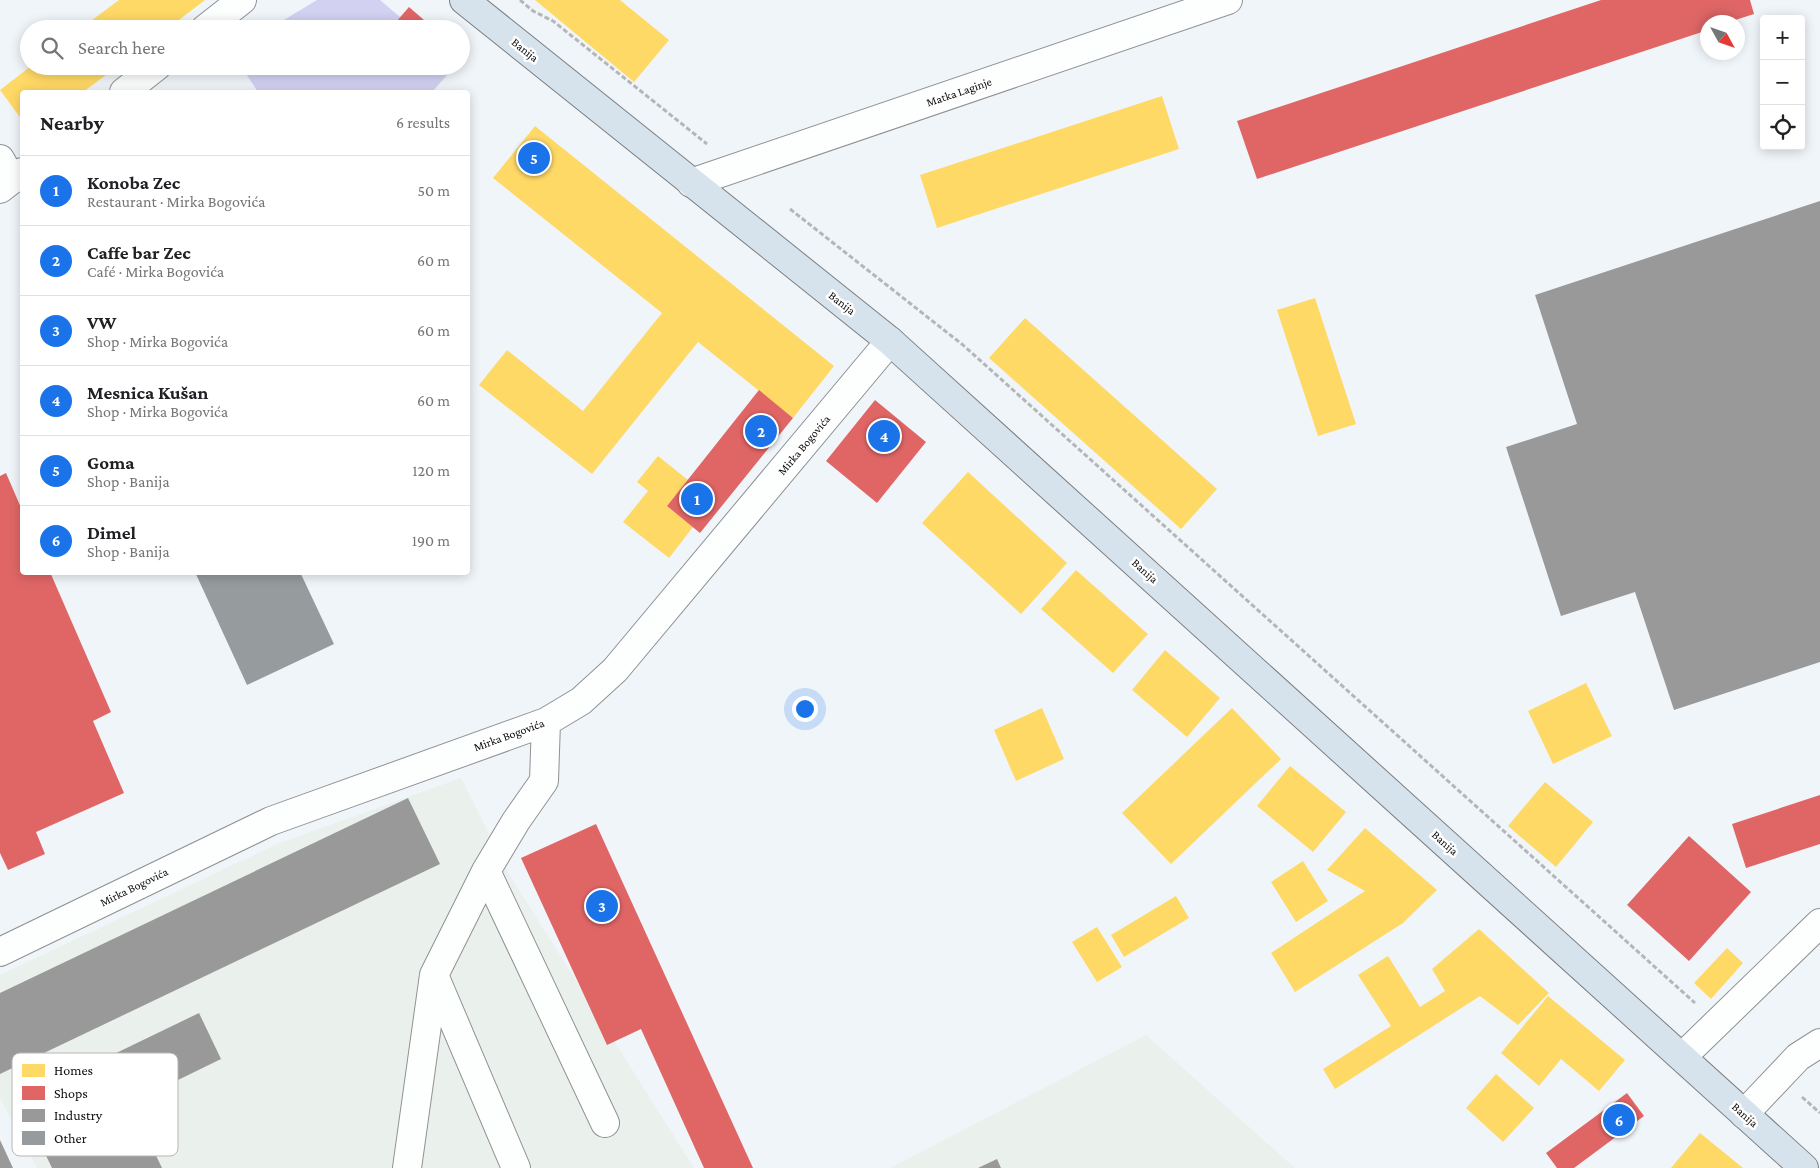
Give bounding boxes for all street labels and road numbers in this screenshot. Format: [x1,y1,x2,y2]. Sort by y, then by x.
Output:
street label: Banija [509,35,541,65]
street label: Matka Laginje [925,74,993,110]
street label: Banija [826,288,859,318]
street label: Mirka Bogovića [775,412,833,478]
street label: Banija [1129,556,1161,587]
street label: Mirka Bogovića [472,716,547,754]
street label: Banija [1429,828,1461,859]
street label: Mirka Bogovića [98,864,171,910]
street label: Banija [1729,1100,1761,1131]

